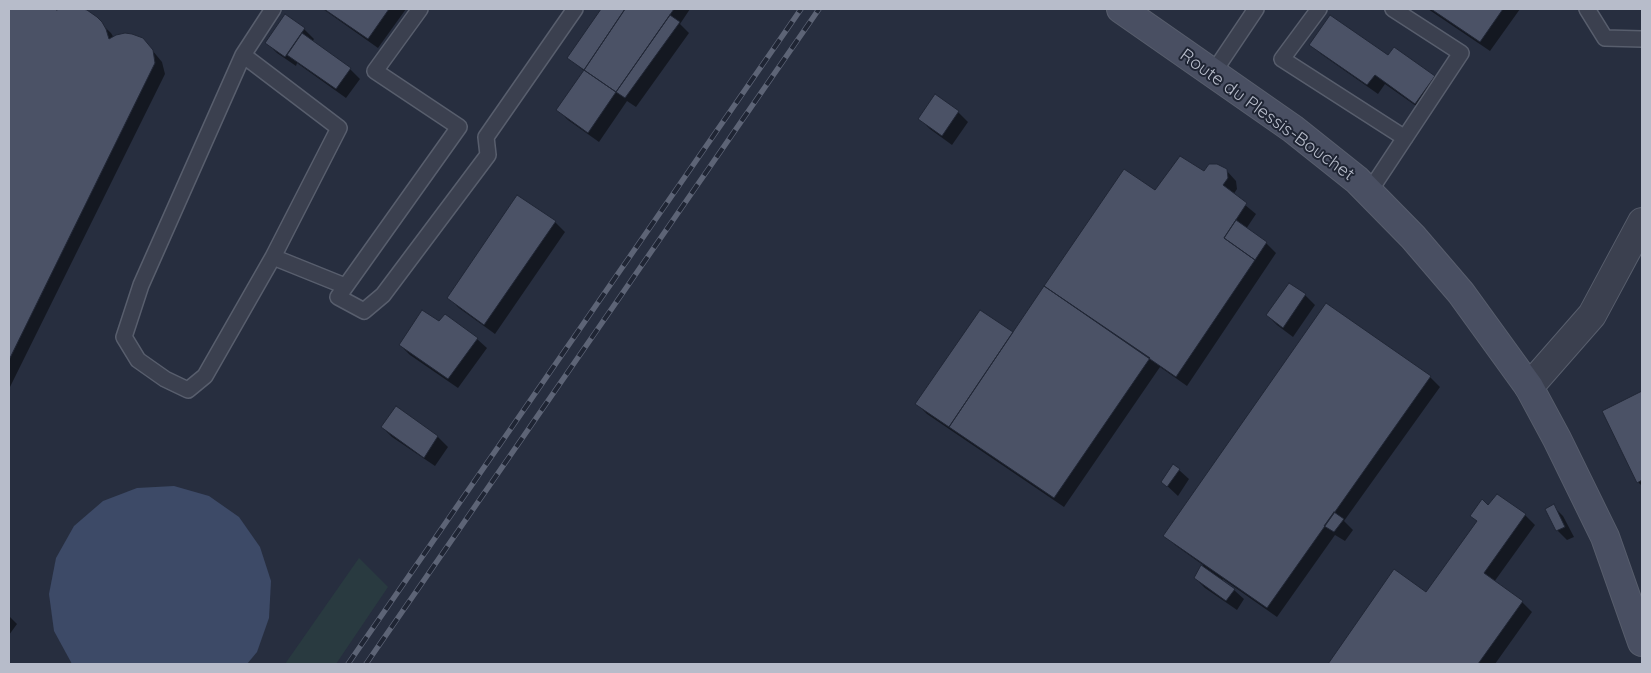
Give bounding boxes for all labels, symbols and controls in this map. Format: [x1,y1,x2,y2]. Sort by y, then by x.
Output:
street label: Route du Plessis-Bouchet [1176,44,1358,186]

